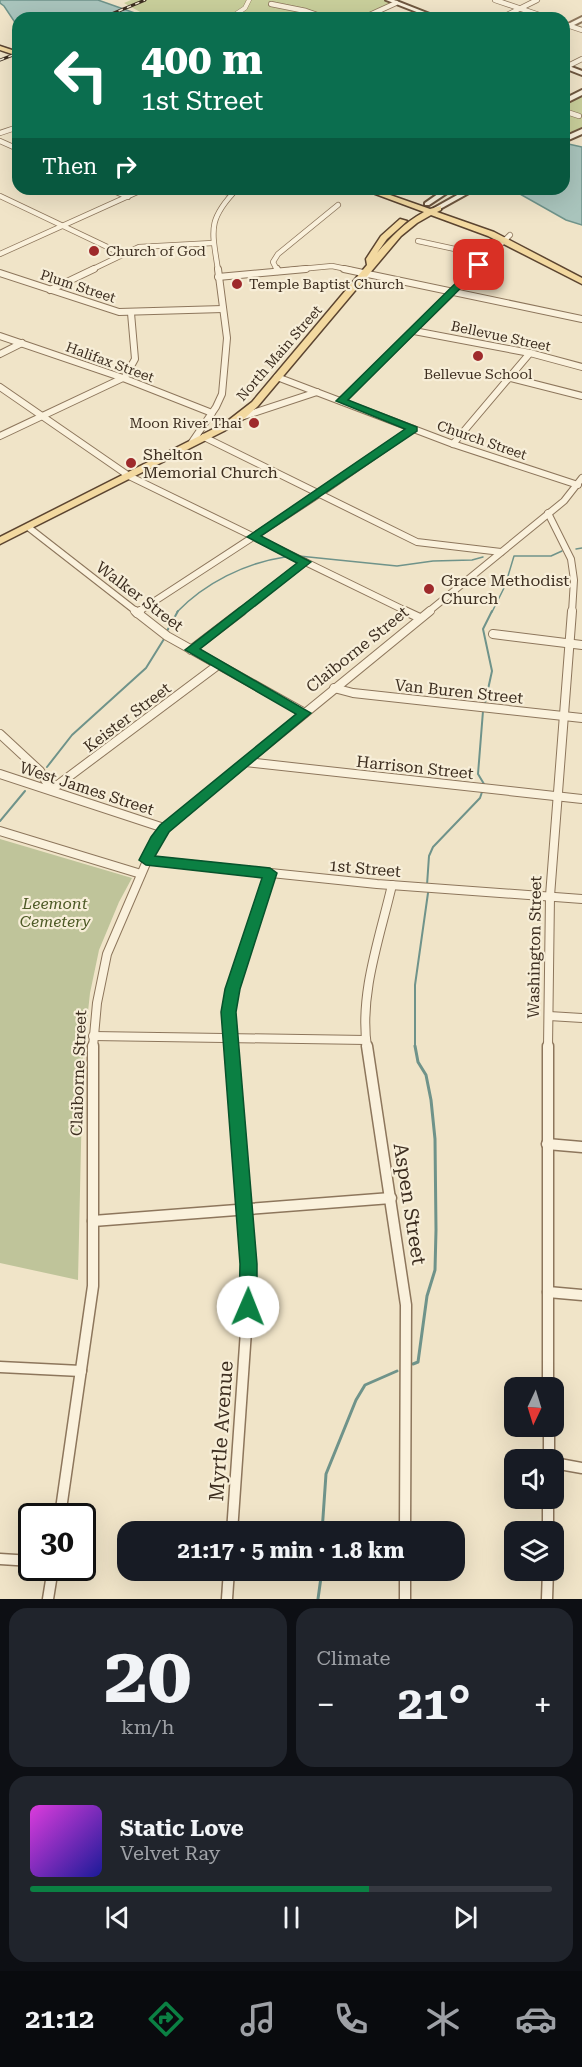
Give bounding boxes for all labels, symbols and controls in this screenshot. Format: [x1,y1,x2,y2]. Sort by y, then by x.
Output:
text: 400 m [141,35,263,84]
icon: left [42,36,120,114]
text: 1st Street [141,85,263,117]
icon: right [109,150,142,183]
text: Then [42,154,97,179]
pin [453,239,504,290]
place label: Church of God [106,243,206,259]
marker: Church of God [87,244,101,258]
icon: arrive [462,248,495,281]
street label: Plum Street [38,266,118,306]
place label: Temple Baptist Church [249,276,404,292]
marker: Temple Baptist Church [230,277,244,291]
street label: North Main Street [233,302,325,404]
street label: Bellevue Street [450,318,552,354]
street label: Halifax Street [64,339,156,385]
marker: Bellevue School [471,349,485,363]
place label: Bellevue School [424,366,533,382]
place label: Moon River Thai [130,415,243,431]
marker: Moon River Thai [247,416,261,430]
street label: Church Street [435,417,529,463]
place label: Shelton Memorial Church [143,445,278,482]
marker: Shelton Memorial Church [124,456,138,470]
street label: Walker Street [92,557,187,635]
place label: Grace Methodist Church [441,571,569,608]
marker: Grace Methodist Church [422,582,436,596]
street label: Claiborne Street [302,602,412,696]
street label: Van Buren Street [394,675,524,708]
street label: Keister Street [80,679,175,756]
street label: Harrison Street [355,752,475,783]
street label: West James Street [17,758,156,819]
street label: 1st Street [328,856,402,881]
street label: Washington Street [524,875,545,1019]
park label: Leemont Cemetery [20,894,91,931]
street label: Claiborne Street [67,1010,90,1136]
street label: Aspen Street [389,1141,432,1267]
position arrow [216,1275,280,1339]
street label: Myrtle Avenue [204,1360,238,1502]
north arrow [504,1377,564,1437]
map controls [504,1377,564,1581]
button: sound [504,1449,564,1509]
speed limit sign: 30 [18,1503,96,1581]
button: layers [504,1521,564,1581]
text: 21:17 · 5 min · 1.8 km [178,1538,404,1563]
text: 20 [104,1630,191,1721]
text: Climate [317,1646,391,1670]
text: 21° [398,1677,471,1730]
text: − [317,1685,335,1724]
text: + [534,1685,552,1724]
text: km/h [121,1715,175,1739]
text: Static Love [120,1816,244,1841]
text: Velvet Ray [120,1841,220,1865]
icon: previous [101,1901,134,1934]
icon: pause [275,1901,308,1934]
icon: next [449,1901,482,1934]
icon: directions [145,1998,187,2040]
icon: music [237,1998,279,2040]
icon: phone [330,1998,372,2040]
icon: climate [422,1998,464,2040]
icon: car [515,1998,557,2040]
text: 21:12 [25,2003,94,2035]

